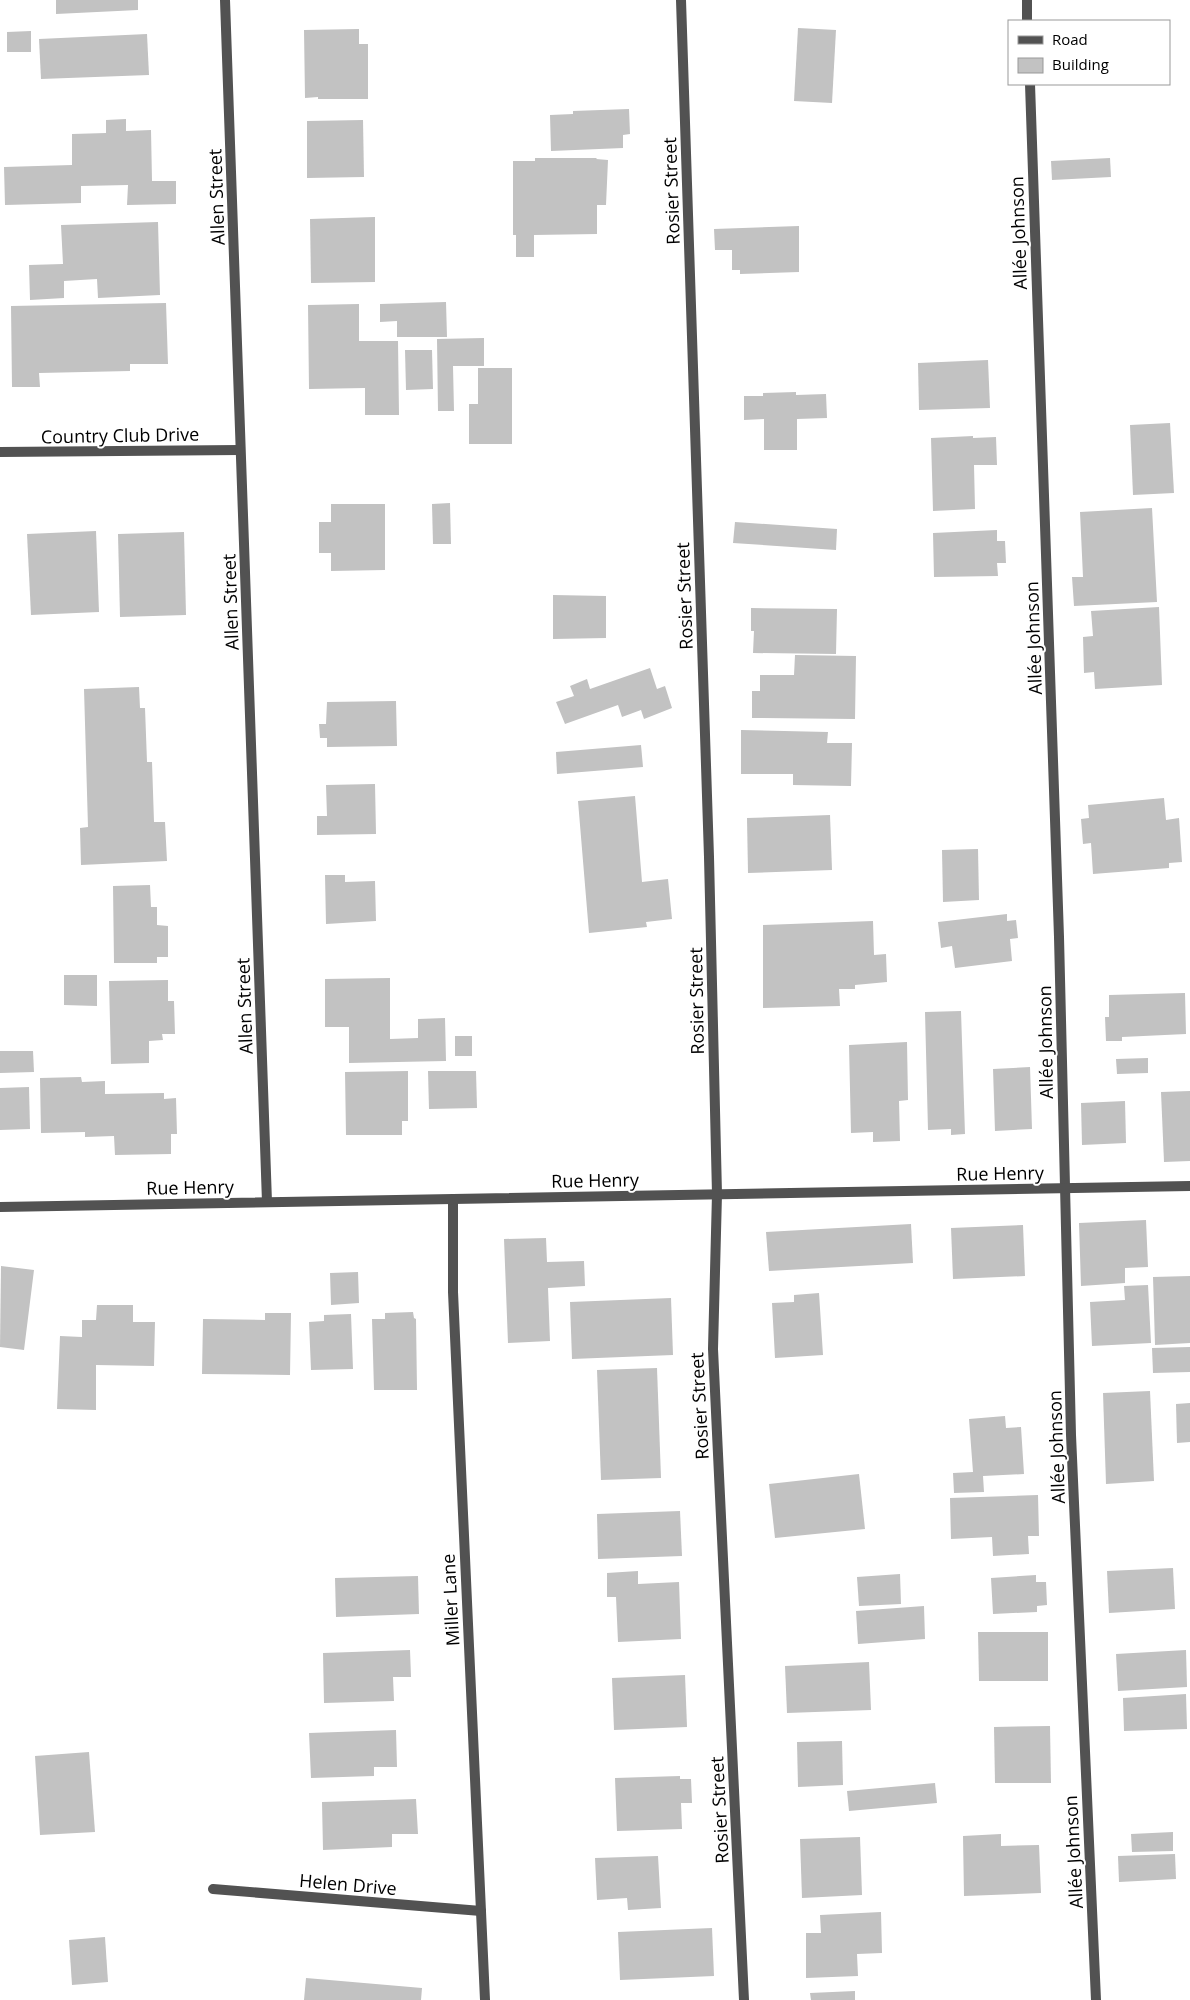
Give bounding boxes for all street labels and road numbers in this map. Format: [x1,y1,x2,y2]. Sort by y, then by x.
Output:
street label: Rosier Street [657,137,685,245]
street label: Allen Street [202,148,230,246]
street label: Allée Johnson [1004,176,1032,290]
street label: Country Club Drive [41,422,199,448]
street label: Rosier Street [670,542,698,650]
street label: Allen Street [216,553,244,651]
street label: Allée Johnson [1019,581,1047,695]
street label: Rosier Street [683,947,709,1055]
street label: Allen Street [230,957,258,1055]
street label: Allée Johnson [1032,985,1058,1099]
street label: Rue Henry [956,1160,1045,1186]
street label: Rue Henry [551,1167,640,1193]
street label: Rue Henry [146,1174,235,1200]
street label: Rosier Street [684,1352,714,1460]
street label: Allée Johnson [1042,1390,1070,1504]
street label: Miller Lane [436,1553,464,1647]
street label: Rosier Street [704,1756,734,1864]
street label: Allée Johnson [1058,1795,1088,1909]
street label: Helen Drive [298,1868,398,1900]

